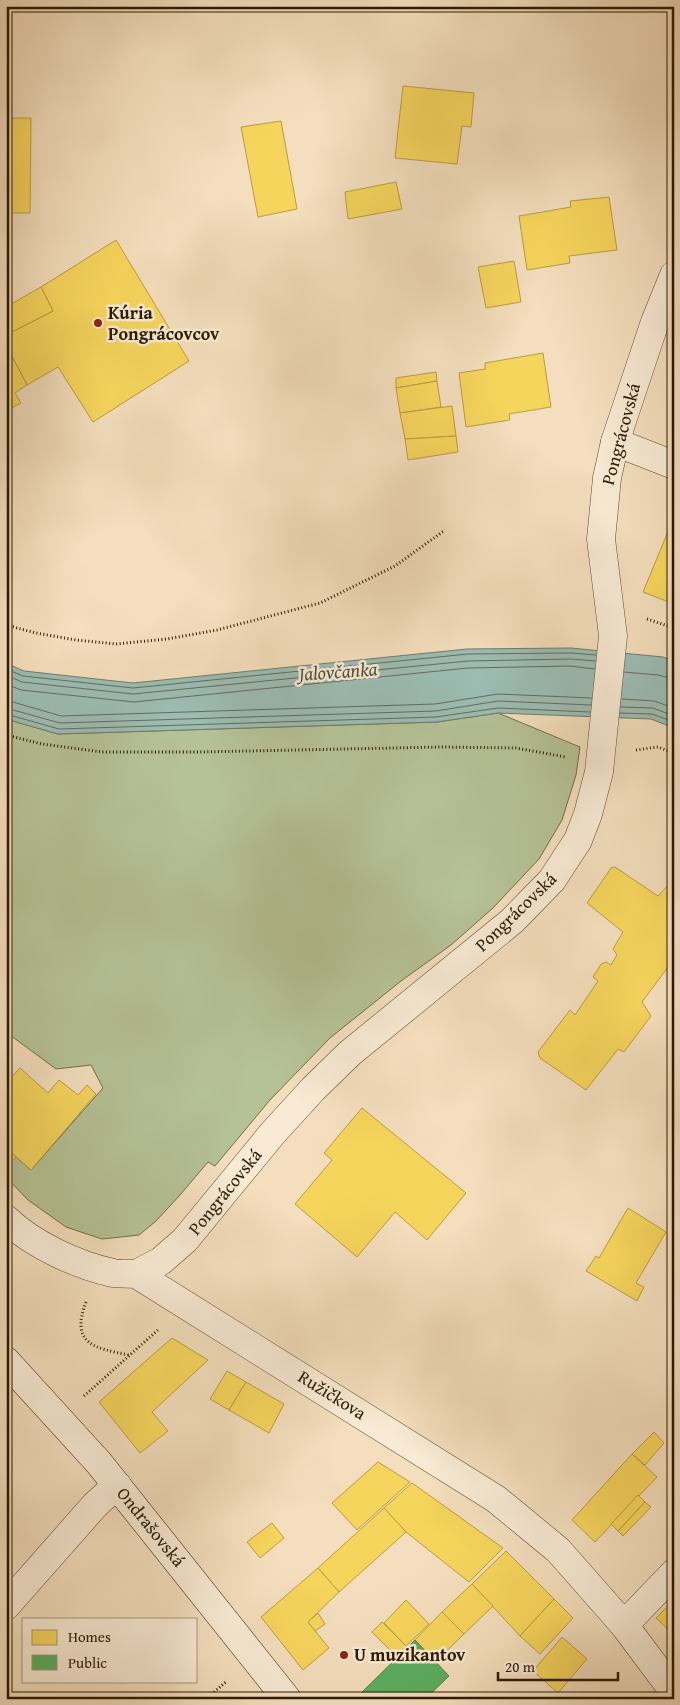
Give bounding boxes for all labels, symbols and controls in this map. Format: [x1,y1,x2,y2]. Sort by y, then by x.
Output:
place label: Kúria Pongrácovcov [108,299,220,347]
marker: Kúria Pongrácovcov [92,317,104,329]
street label: Pongrácovská [594,379,647,488]
water label: Jalovčanka [295,654,379,688]
street label: Pongrácovská [469,865,563,958]
street label: Pongrácovská [181,1142,268,1241]
street label: Ružičkova [293,1363,372,1426]
street label: Ondrašovská [111,1481,192,1573]
legend [22,1618,198,1682]
text: Homes [68,1626,111,1647]
place label: U muzikantov [354,1641,466,1668]
marker: U muzikantov [338,1649,350,1661]
scale bar [498,1650,618,1682]
text: Public [68,1652,107,1673]
text: 20 m [505,1656,536,1677]

